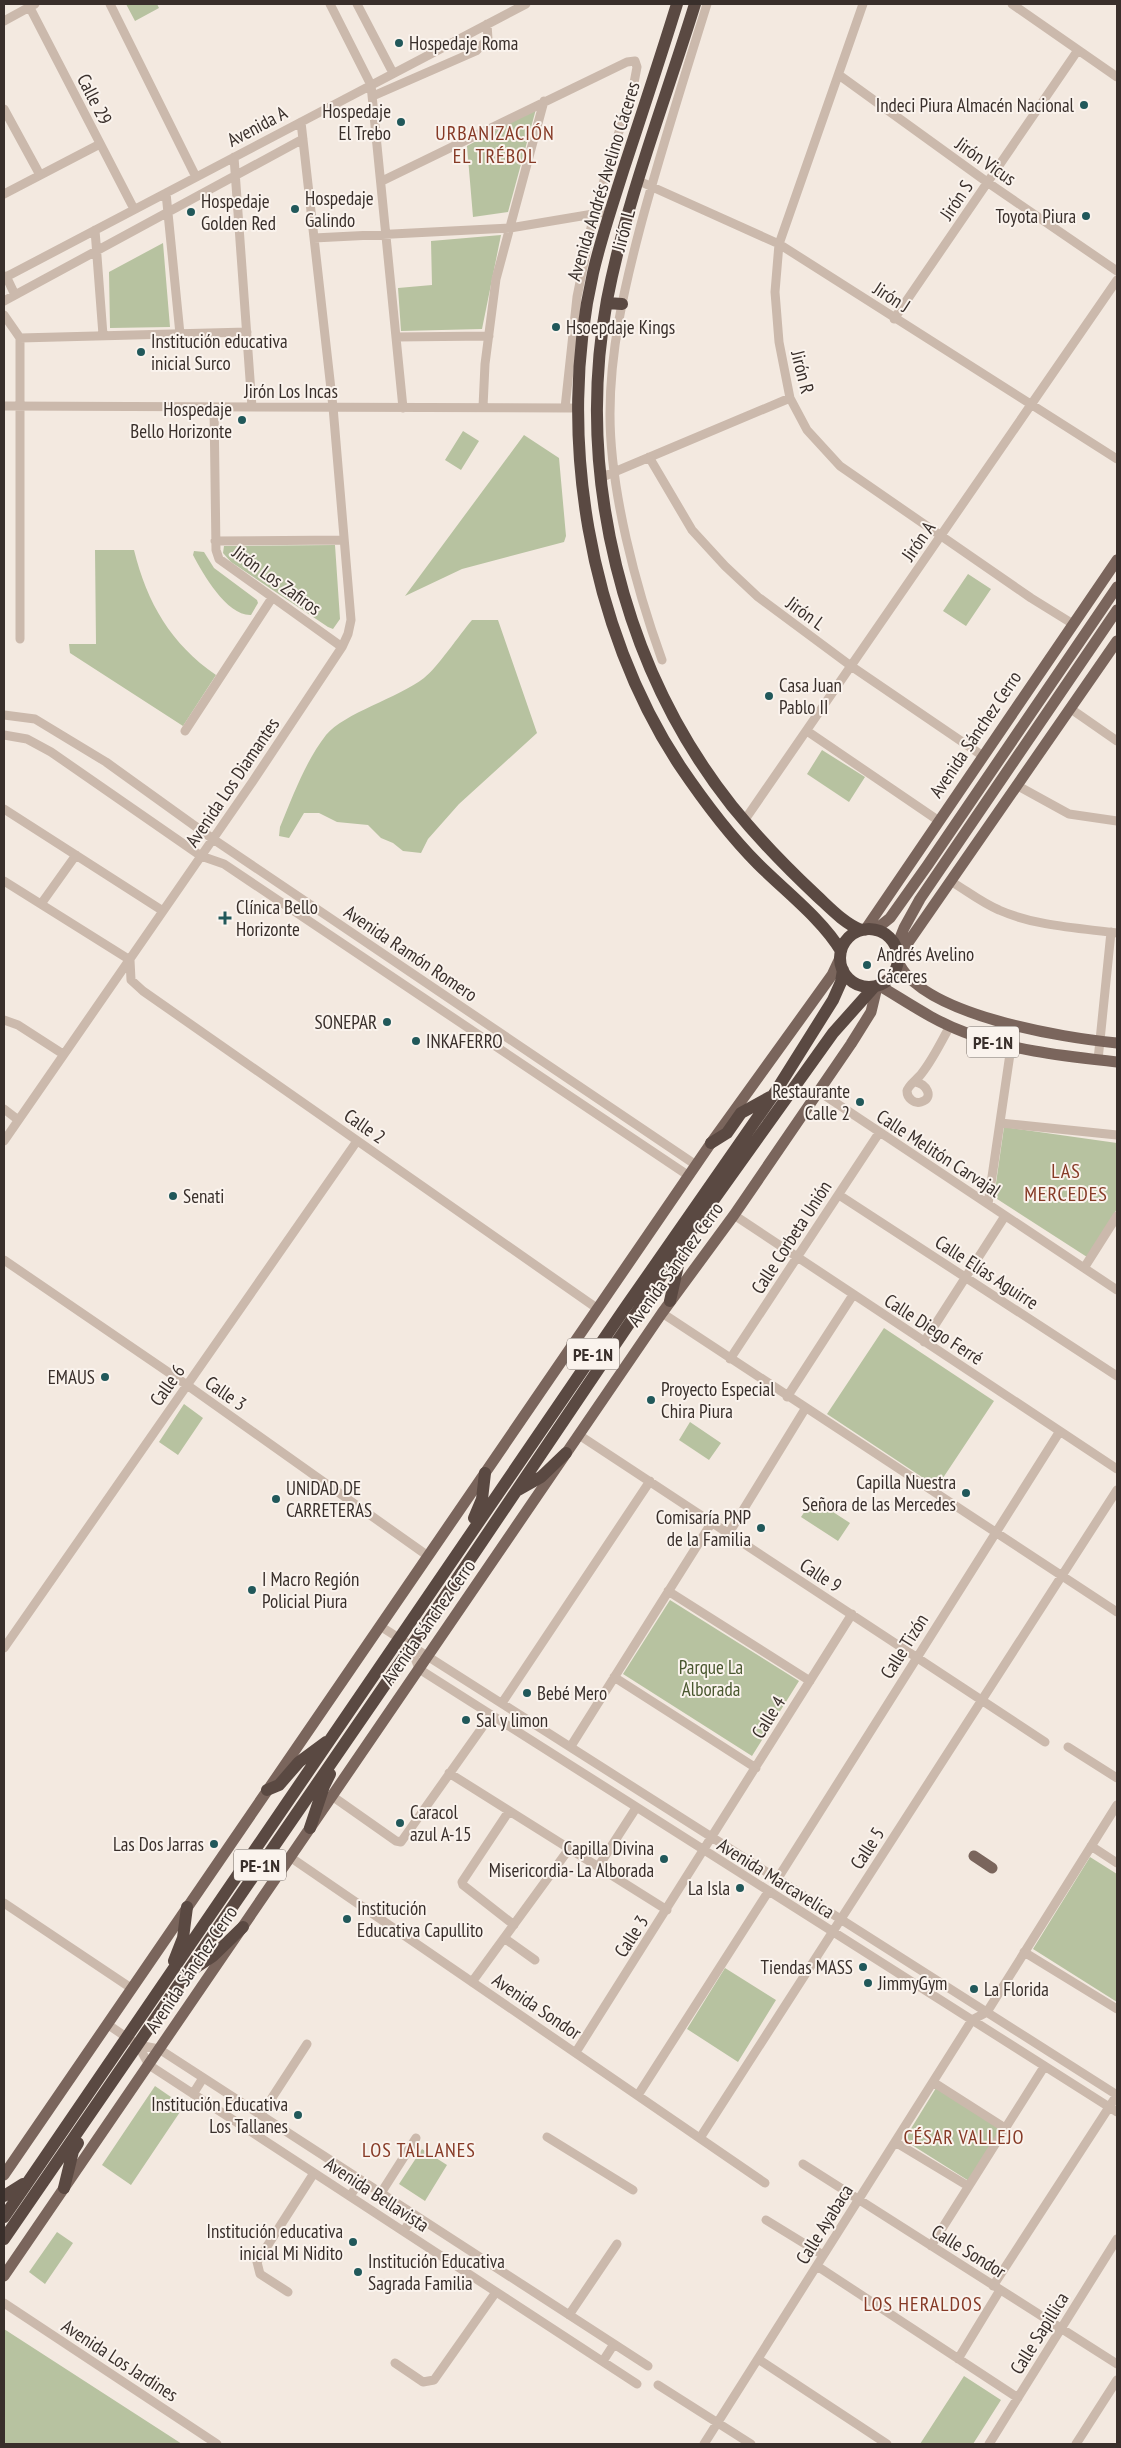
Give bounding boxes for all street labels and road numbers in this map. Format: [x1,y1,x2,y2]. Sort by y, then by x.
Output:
street label: Calle 29 [72,70,118,128]
street label: Avenida Andrés Avelino Cáceres [561,79,645,283]
street label: Avenida A [223,100,291,152]
street label: Jirón Vicus [950,131,1021,190]
street label: Jirón S [934,176,978,225]
street label: Jirón L [606,206,640,255]
street label: Jirón J [868,276,915,318]
street label: Jirón R [786,347,820,396]
street label: Jirón Los Incas [243,379,338,403]
street label: Jirón A [895,517,940,566]
street label: Jirón Los Zafiros [227,539,326,620]
street label: Jirón L [781,590,830,635]
street label: Avenida Sánchez Cerro [924,666,1026,802]
street label: Avenida Los Diamantes [180,713,284,851]
street label: Avenida Ramón Romero [340,899,482,1007]
road number: PE-1N [967,1026,1019,1058]
street label: Calle 2 [340,1103,390,1149]
street label: Calle Melitón Carvajal [872,1104,1006,1202]
street label: Calle Corbeta Unión [745,1176,837,1298]
street label: Avenida Sánchez Cerro [622,1197,728,1331]
street label: Calle Elías Aguirre [931,1230,1043,1314]
street label: Calle Diego Ferré [880,1288,988,1370]
road number: PE-1N [567,1338,619,1370]
street label: Calle 6 [144,1360,190,1410]
street label: Calle 3 [201,1370,251,1416]
street label: Calle 9 [795,1553,847,1597]
street label: Avenida Sánchez Cerro [376,1555,480,1689]
street label: Calle Tizón [875,1609,933,1683]
street label: Calle 4 [746,1691,790,1743]
street label: Calle 5 [845,1822,889,1874]
street label: Avenida Marcavelica [713,1832,839,1924]
road number: PE-1N [234,1850,286,1880]
street label: Avenida Sánchez Cerro [140,1901,242,2037]
street label: Calle 3 [609,1910,653,1962]
street label: Avenida Sondor [488,1967,587,2045]
street label: Avenida Bellavista [320,2151,434,2237]
street label: Calle Ayabaca [790,2180,858,2268]
street label: Calle Sondor [927,2219,1011,2284]
street label: Calle Sapillica [1004,2288,1074,2378]
street label: Avenida Los Jardines [57,2313,183,2407]

